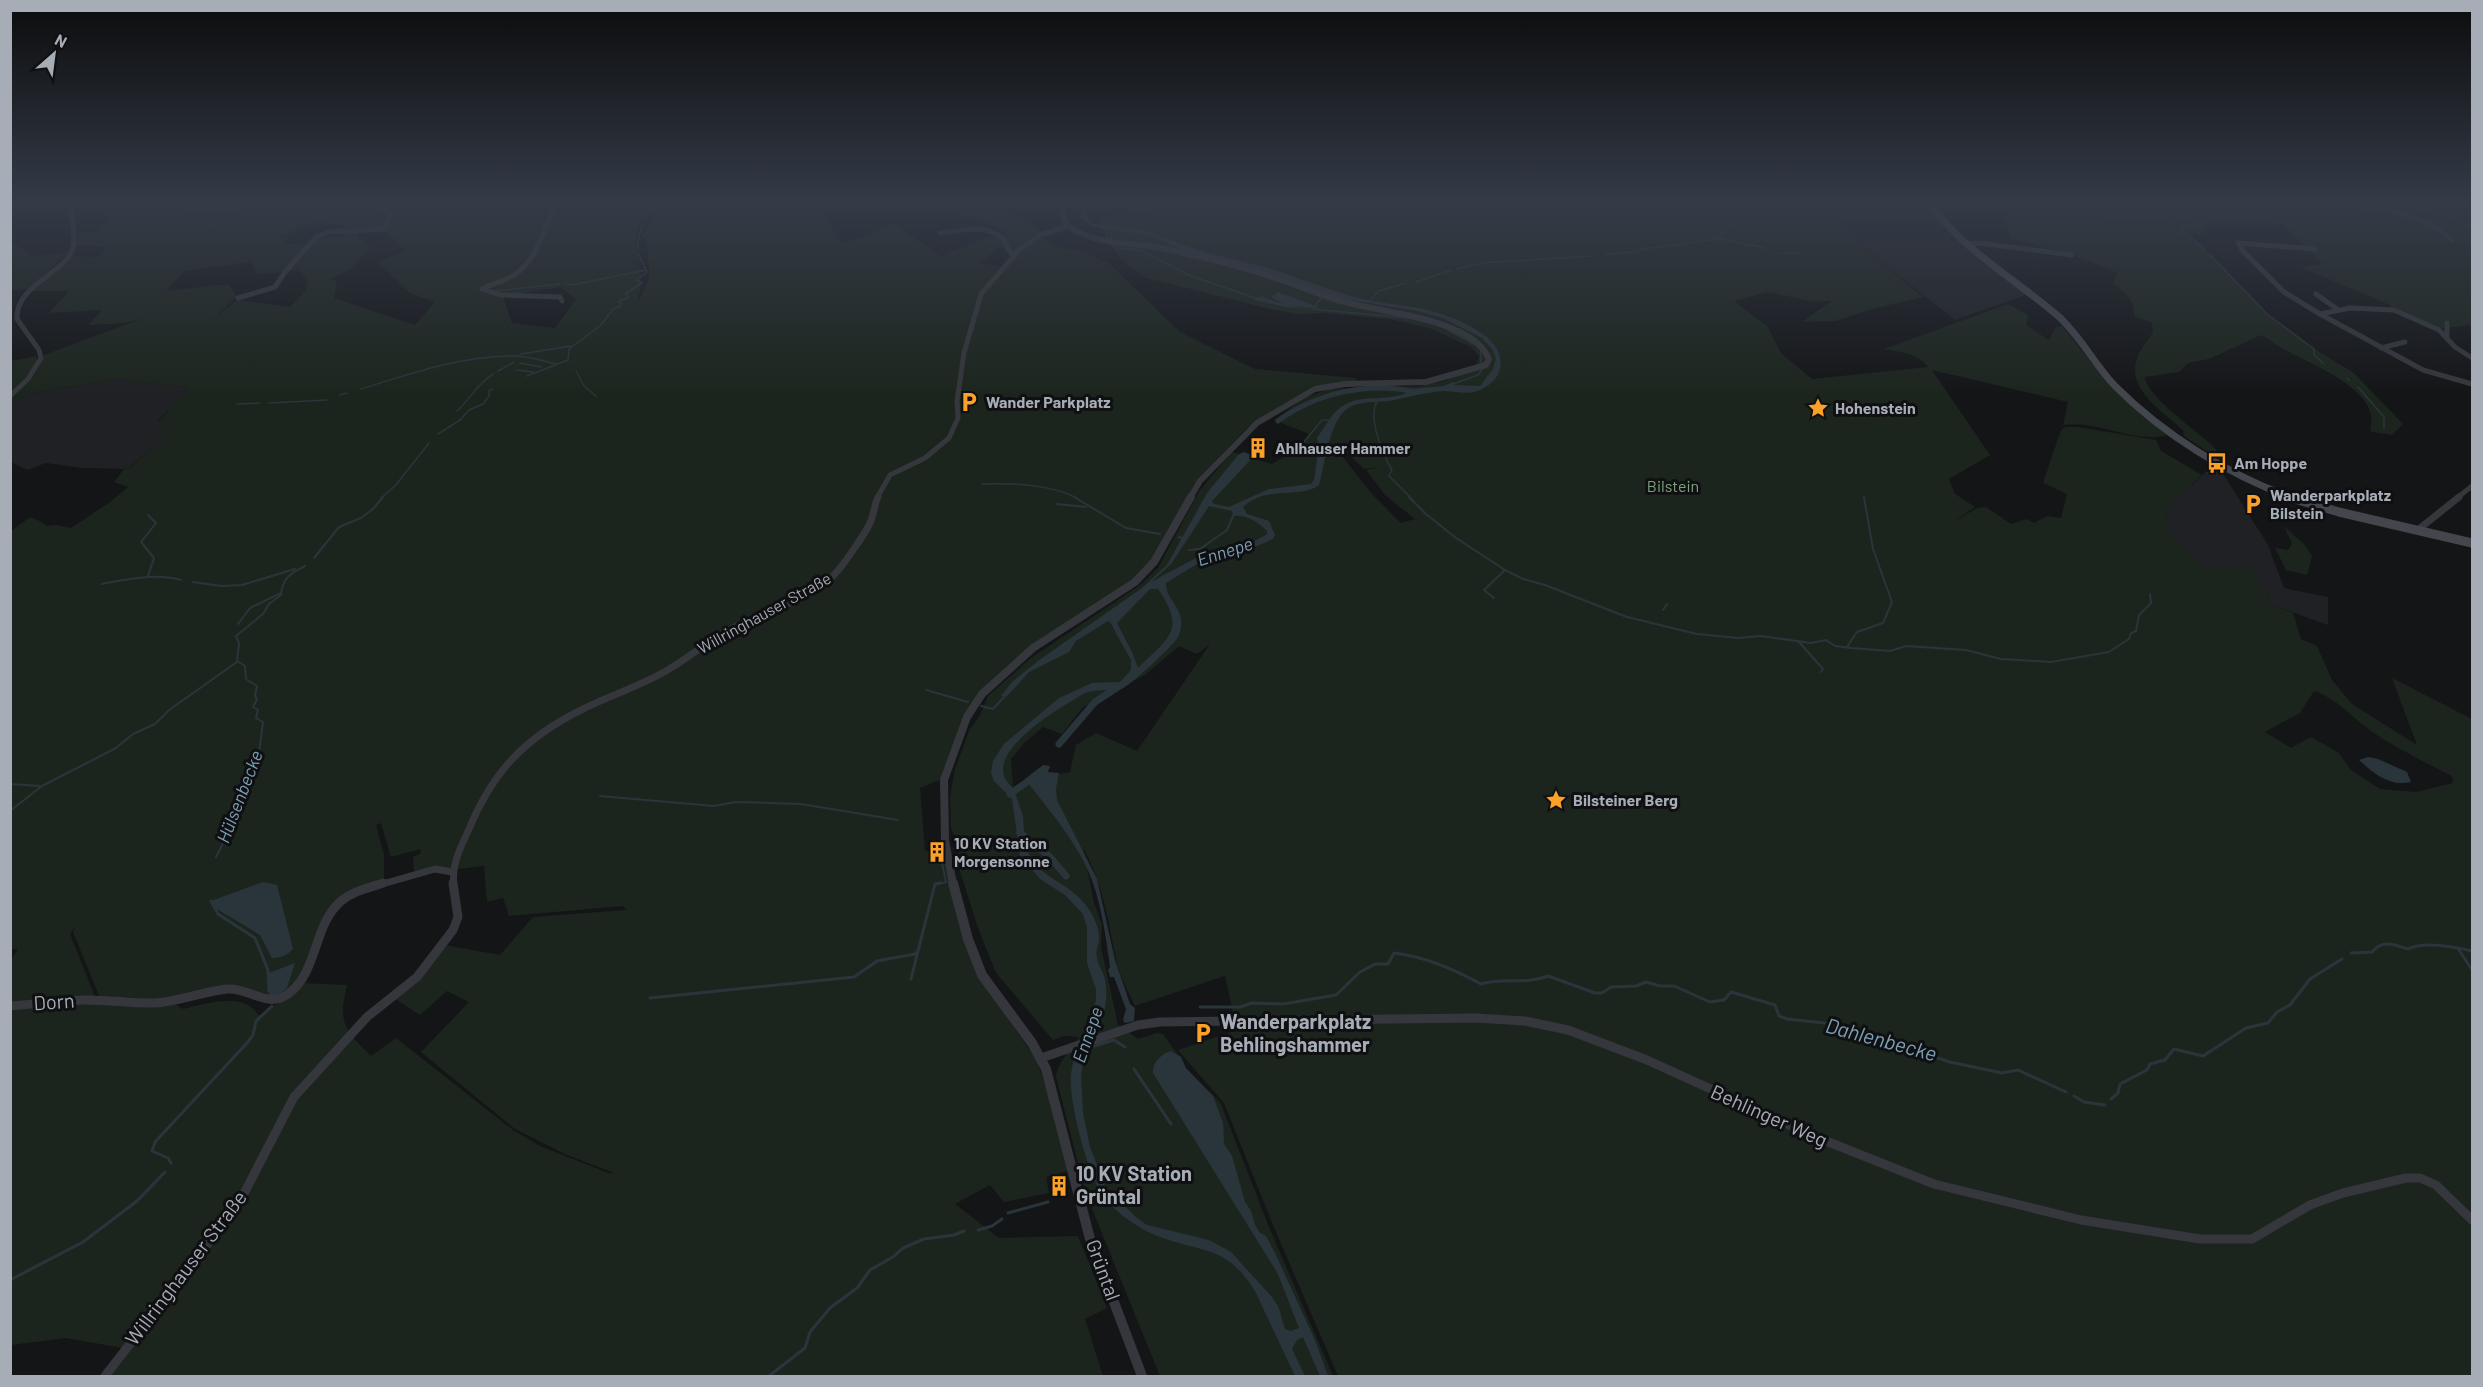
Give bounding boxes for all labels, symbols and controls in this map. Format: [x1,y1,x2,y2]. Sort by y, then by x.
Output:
north arrow [24,24,84,84]
text: N [52,29,70,51]
parking icon: Wander Parkplatz [957,390,981,414]
place label: Wander Parkplatz [986,392,1111,411]
place icon: Hohenstein [1806,396,1830,420]
place label: Hohenstein [1835,398,1916,417]
building icon: Ahlhauser Hammer [1246,436,1270,460]
place label: Ahlhauser Hammer [1275,438,1410,457]
bus stop icon: Am Hoppe [2205,451,2229,475]
place label: Am Hoppe [2234,453,2307,472]
park label: Bilstein [1647,476,1699,495]
place label: Wanderparkplatz Bilstein [2270,485,2391,522]
parking icon: Wanderparkplatz Bilstein [2241,492,2265,516]
water label: Ennepe [1194,532,1255,570]
street label: Willringhauser Straße [694,568,834,657]
water label: Hülsenbecke [211,747,267,846]
place icon: Bilsteiner Berg [1544,788,1568,812]
place label: Bilsteiner Berg [1573,790,1678,809]
place label: 10 KV Station Morgensonne [954,833,1050,870]
building icon: 10 KV Station Morgensonne [925,840,949,864]
street label: Dorn [32,988,75,1014]
water label: Ennepe [1067,1004,1107,1065]
place label: Wanderparkplatz Behlingshammer [1220,1009,1371,1056]
water label: Dahlenbecke [1823,1012,1940,1065]
parking icon: Wanderparkplatz Behlingshammer [1191,1021,1215,1045]
street label: Behlinger Weg [1707,1079,1831,1151]
place label: 10 KV Station Grüntal [1076,1161,1192,1208]
building icon: 10 KV Station Grüntal [1047,1174,1071,1198]
street label: Willringhauser Straße [119,1185,251,1349]
street label: Grüntal [1082,1236,1126,1303]

